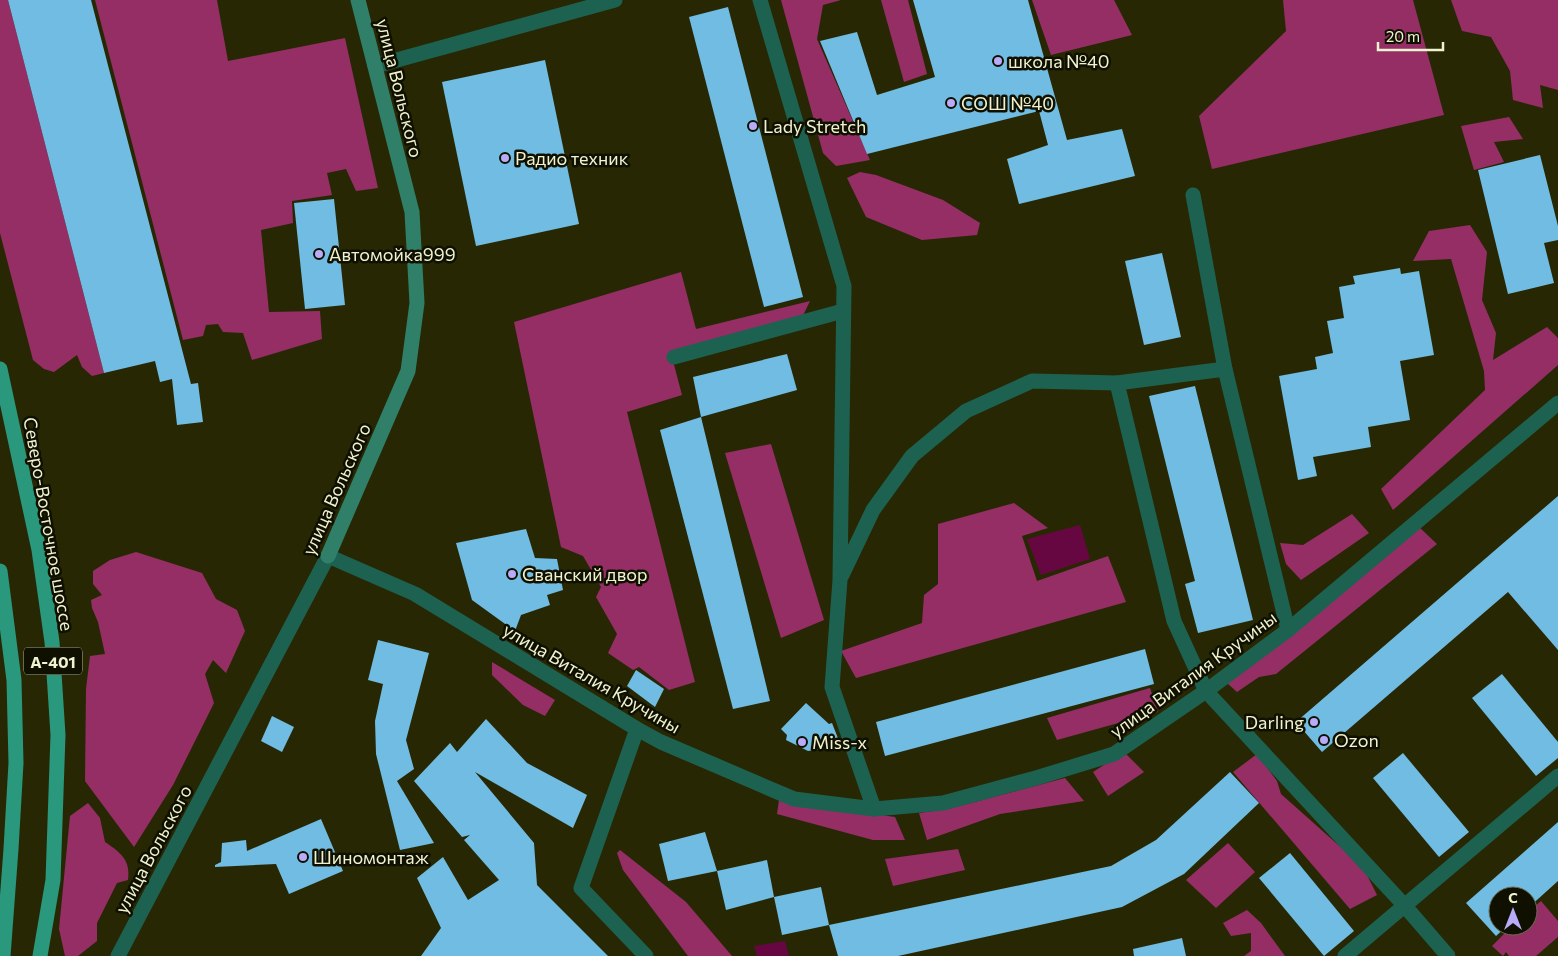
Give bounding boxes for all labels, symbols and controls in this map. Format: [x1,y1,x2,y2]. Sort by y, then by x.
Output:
street label: улица Вольского [372,16,428,160]
scale bar [1378,20,1443,52]
text: 20 m [1386,27,1420,45]
place label: школа №40 [1008,50,1110,72]
marker: школа №40 [992,55,1004,67]
place label: СОШ №40 [961,92,1054,114]
marker: СОШ №40 [945,97,957,109]
place label: Lady Stretch [763,115,866,137]
marker: Lady Stretch [747,120,759,132]
place label: Радио техник [515,147,629,169]
marker: Радио техник [499,152,511,164]
place label: Автомойка999 [329,243,456,265]
marker: Автомойка999 [313,248,325,260]
street label: Северо-Восточное шоссе [19,415,79,633]
street label: улица Вольского [297,420,375,558]
place label: Сванский двор [522,563,647,585]
marker: Сванский двор [506,568,518,580]
street label: улица Виталия Кручины [1105,606,1281,742]
street label: улица Виталия Кручины [499,618,685,738]
road number: А-401 [24,648,82,674]
place label: Darling [1245,711,1304,733]
marker: Darling [1308,716,1320,728]
place label: Ozon [1334,729,1379,751]
place label: Miss-x [812,731,867,753]
marker: Ozon [1318,734,1330,746]
marker: Miss-x [796,736,808,748]
street label: улица Вольского [110,781,196,917]
place label: Шиномонтаж [313,846,429,868]
marker: Шиномонтаж [297,851,309,863]
north arrow [1488,886,1538,936]
text: С [1508,889,1518,906]

